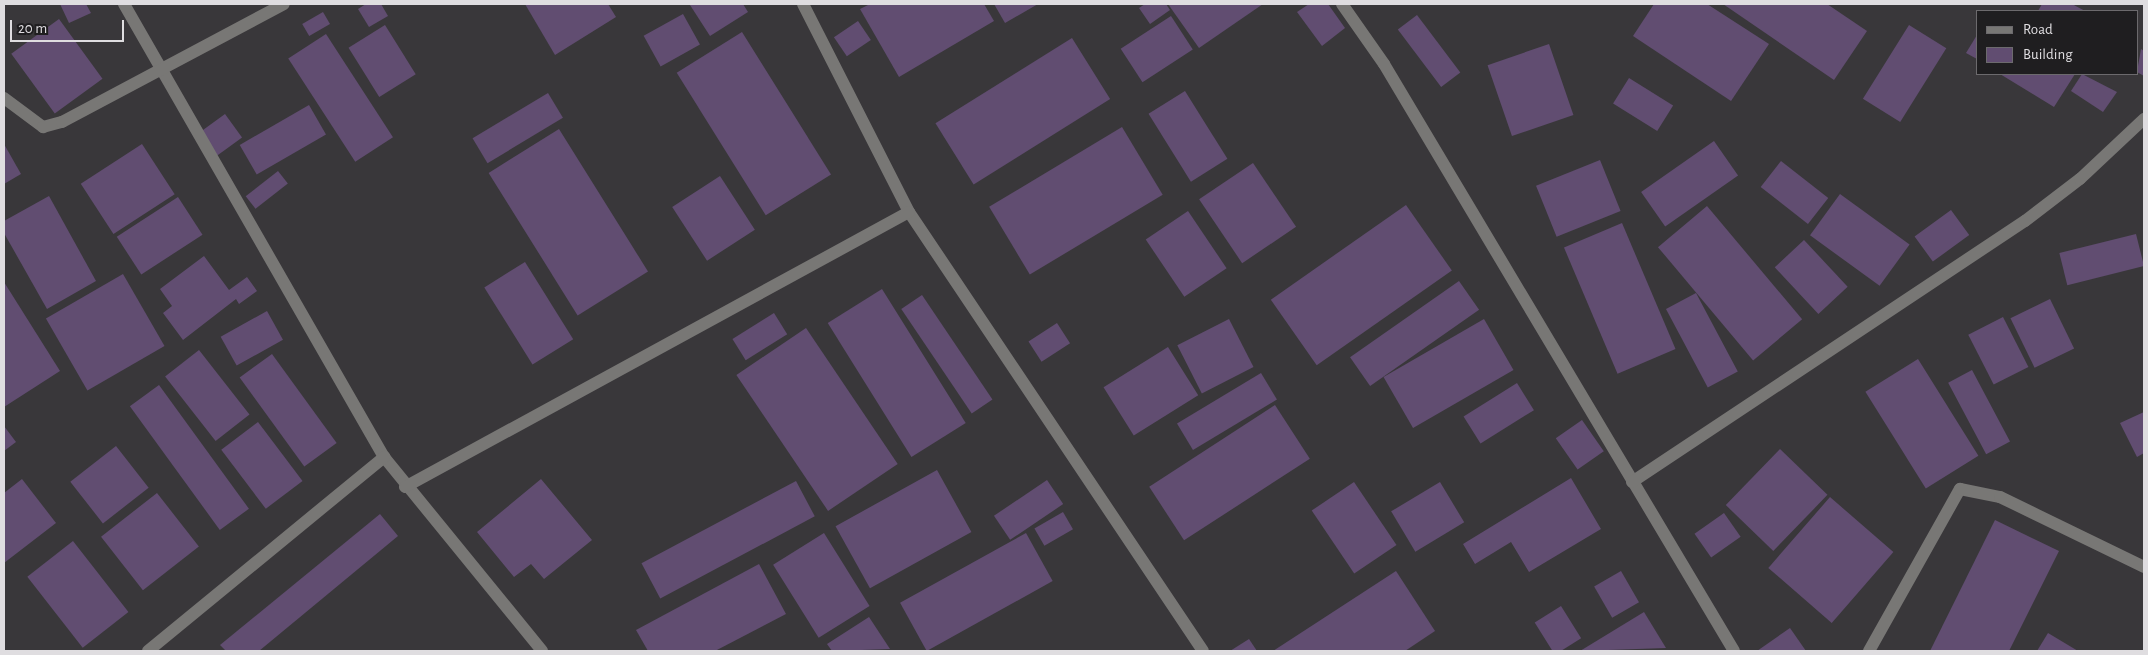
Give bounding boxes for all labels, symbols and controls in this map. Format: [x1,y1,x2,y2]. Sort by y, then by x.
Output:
scale bar [12,10,126,42]
legend [1976,10,2138,75]
text: 20 m [18,21,47,36]
text: Road [2023,22,2053,37]
text: Building [2023,47,2073,62]

